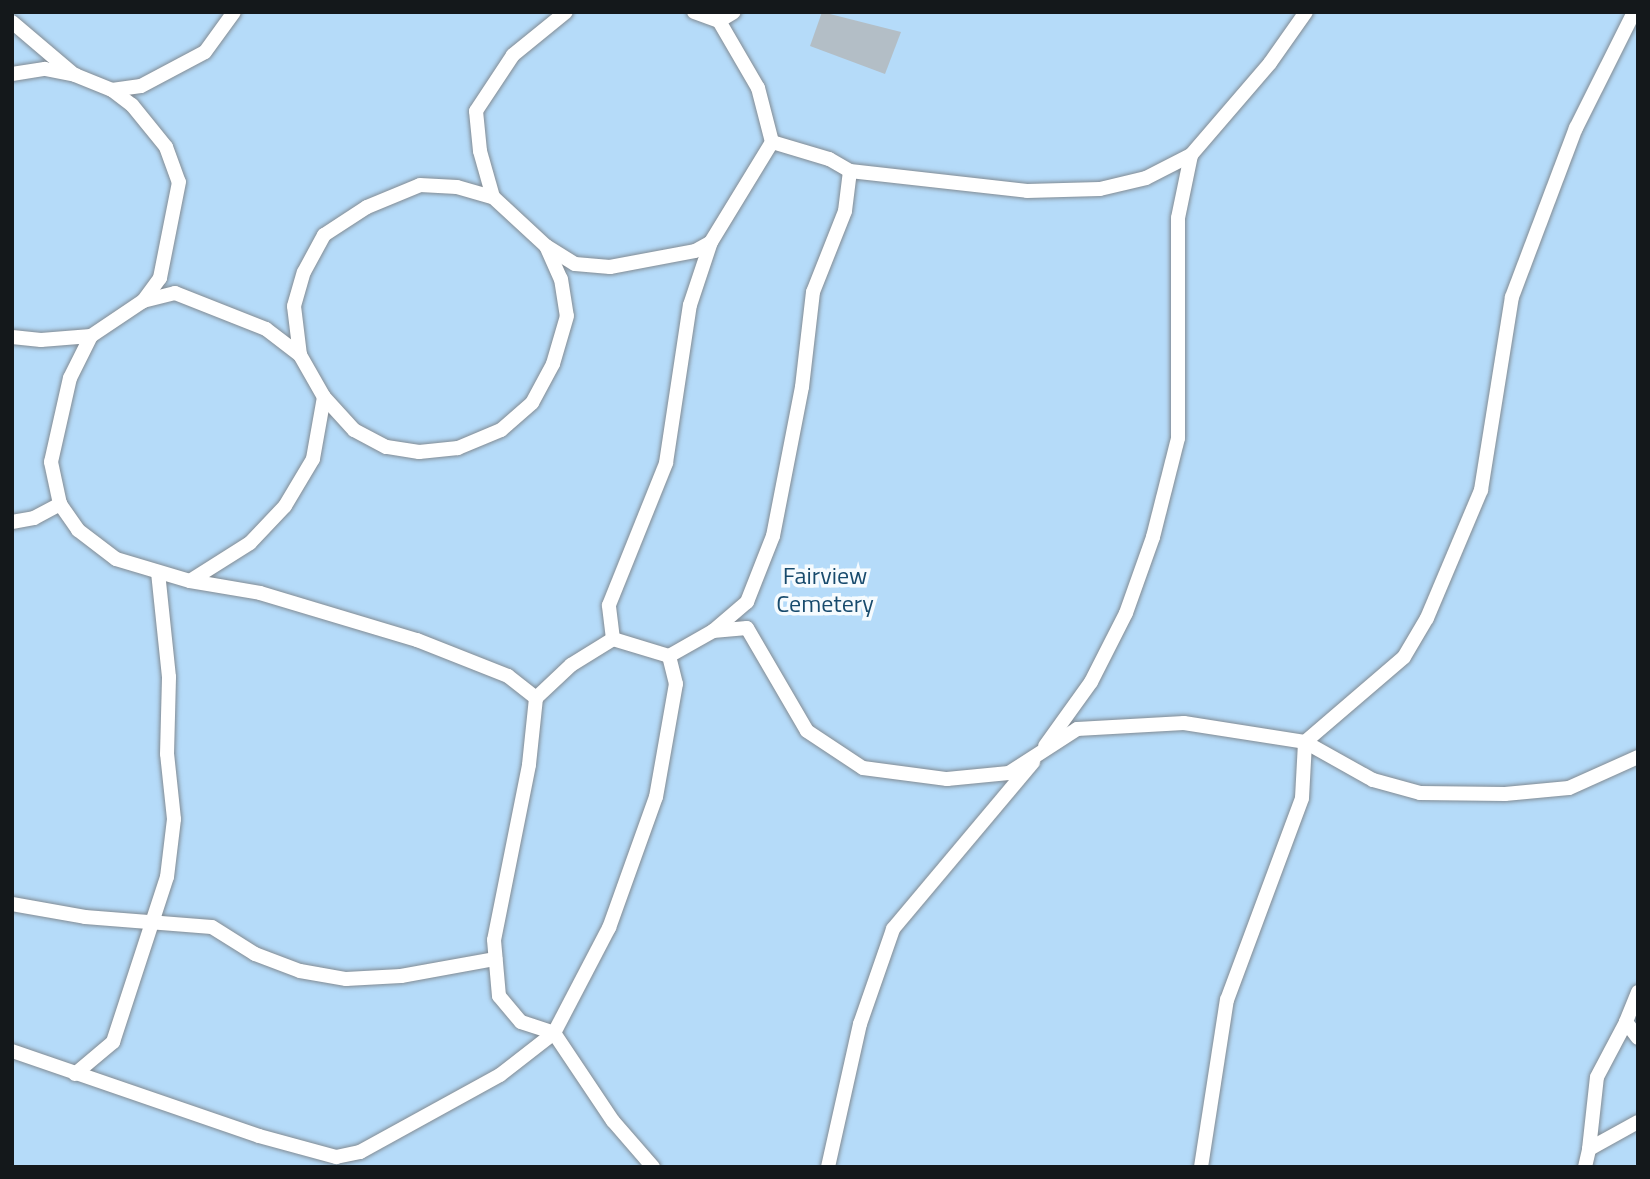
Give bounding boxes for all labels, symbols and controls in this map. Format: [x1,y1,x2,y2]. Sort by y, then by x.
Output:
park label: Fairview Cemetery [776,562,874,618]

